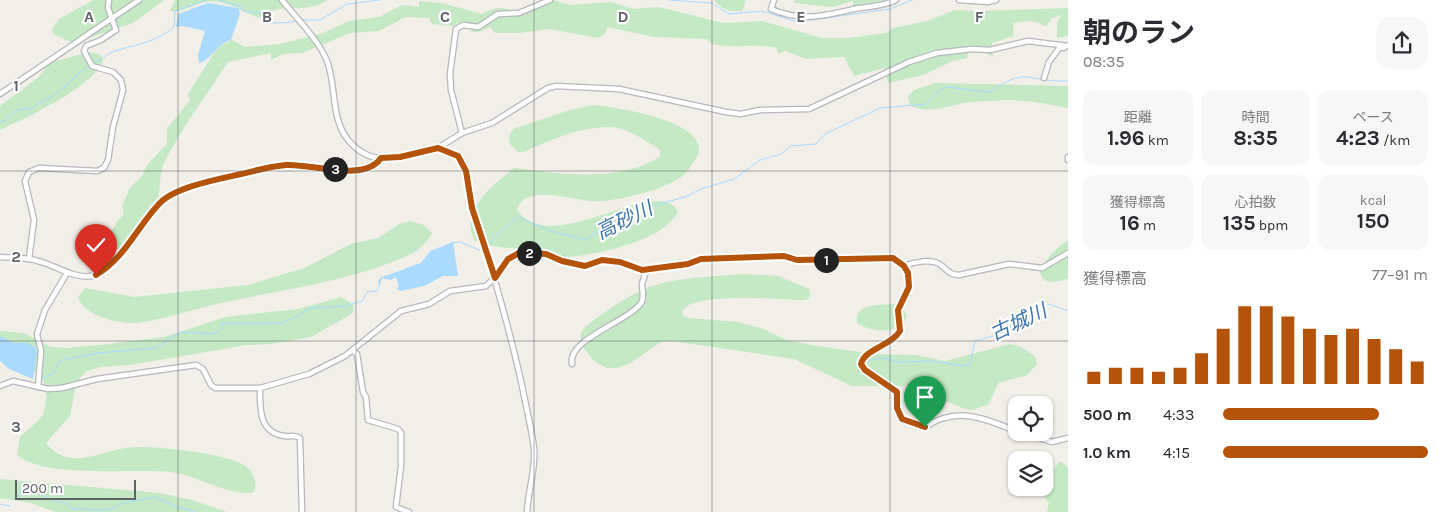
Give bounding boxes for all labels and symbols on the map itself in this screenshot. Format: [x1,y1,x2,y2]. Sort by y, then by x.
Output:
text: A [84,7,94,26]
text: B [262,7,272,26]
text: C [440,7,450,26]
text: D [618,7,629,26]
text: E [796,7,806,26]
text: F [975,7,984,26]
text: 1 [13,76,19,95]
pin: 3 [322,156,348,182]
water label: 高砂川 [592,196,658,244]
pin [75,224,117,275]
pin: 2 [516,240,542,266]
text: 2 [11,247,21,266]
pin: 1 [814,248,838,272]
water label: 古城川 [986,299,1052,346]
pin [904,376,946,427]
text: 3 [11,417,21,436]
scale bar [15,477,136,500]

